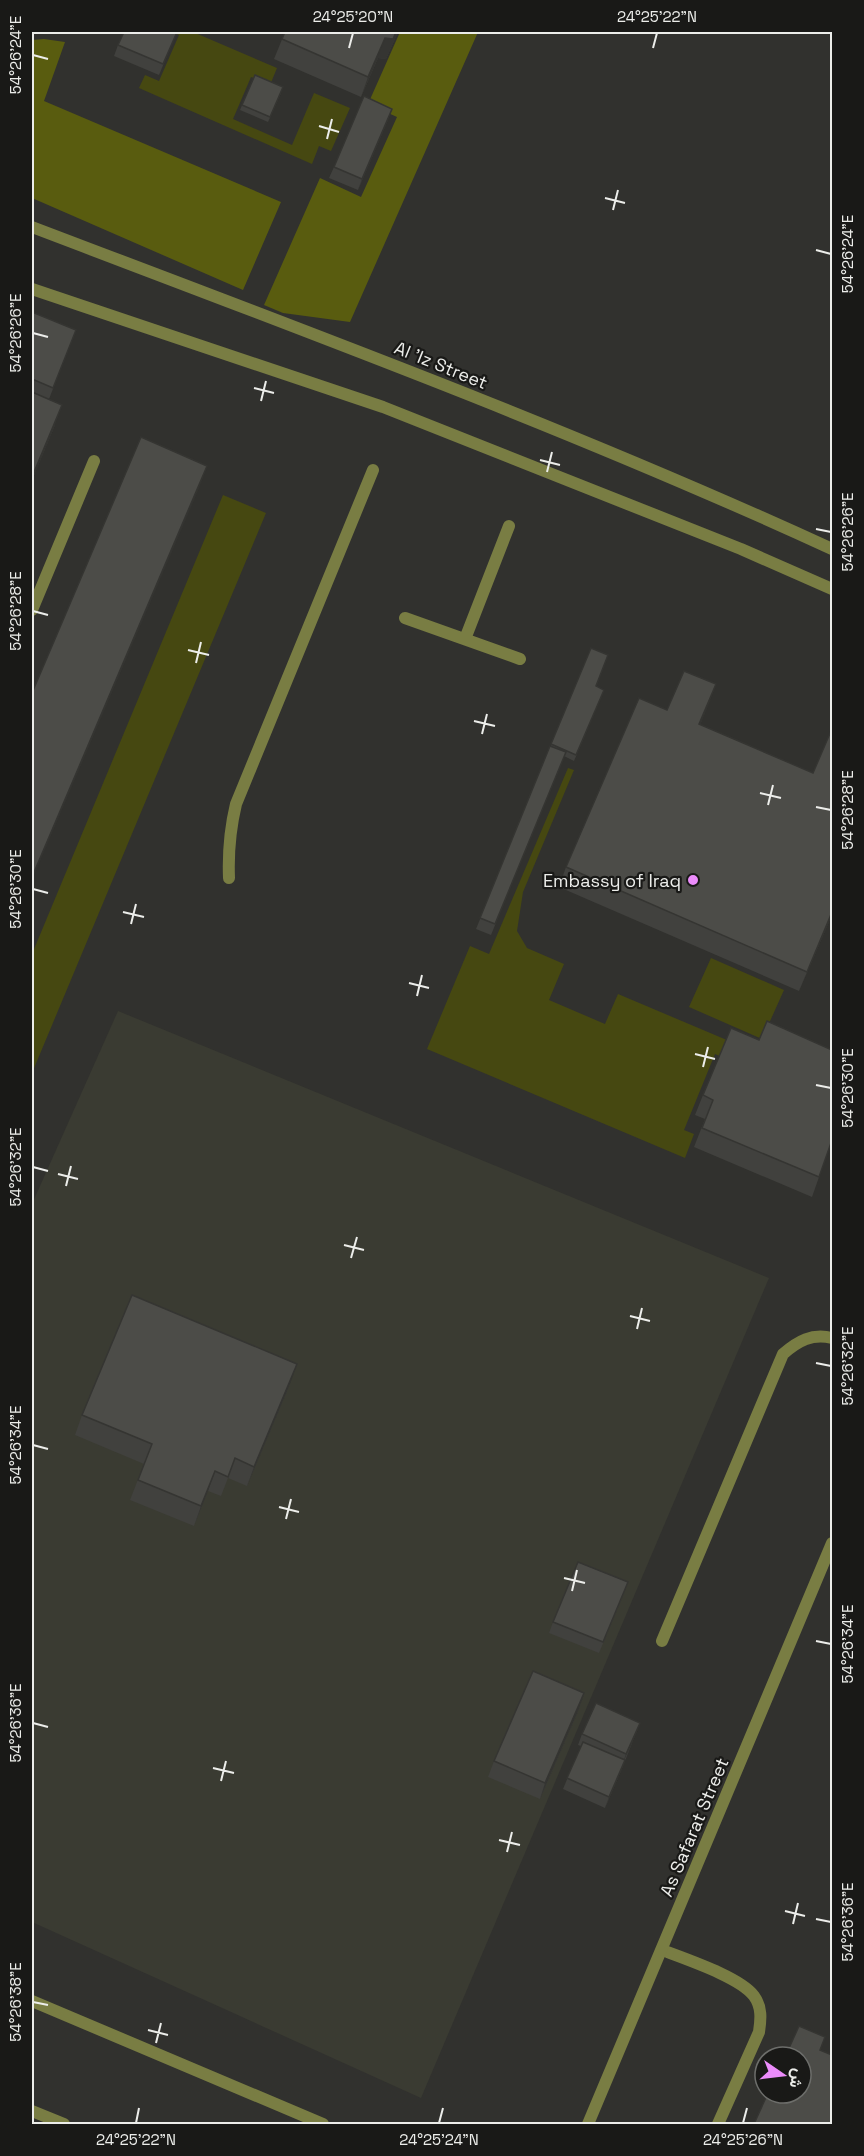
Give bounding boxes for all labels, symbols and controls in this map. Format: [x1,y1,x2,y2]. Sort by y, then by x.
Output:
text: 24°25'20"N [313,7,393,26]
text: 24°25'22"N [617,7,697,26]
text: 54°26'24"E [6,16,25,94]
text: 54°26'24"E [838,215,857,293]
text: 54°26'26"E [6,293,25,373]
street label: Al 'Iz Street [391,336,491,394]
text: 54°26'26"E [838,492,857,572]
text: 54°26'28"E [6,571,25,651]
text: 54°26'28"E [838,770,857,850]
text: 54°26'30"E [6,849,25,929]
place label: Embassy of Iraq [543,869,681,892]
marker: Embassy of Iraq [686,873,700,887]
text: 54°26'30"E [838,1048,857,1128]
text: 54°26'32"E [6,1128,25,1207]
text: 54°26'32"E [838,1327,857,1406]
text: 54°26'34"E [6,1406,25,1484]
text: 54°26'34"E [838,1605,857,1683]
text: 54°26'36"E [6,1683,25,1763]
street label: As Safarat Street [654,1754,734,1900]
text: 54°26'36"E [838,1882,857,1962]
text: 54°26'38"E [6,1962,25,2042]
north arrow [753,2045,813,2105]
text: ش [785,2067,810,2090]
text: 24°25'22"N [96,2130,176,2149]
text: 24°25'24"N [399,2130,479,2149]
text: 24°25'26"N [703,2130,783,2149]

